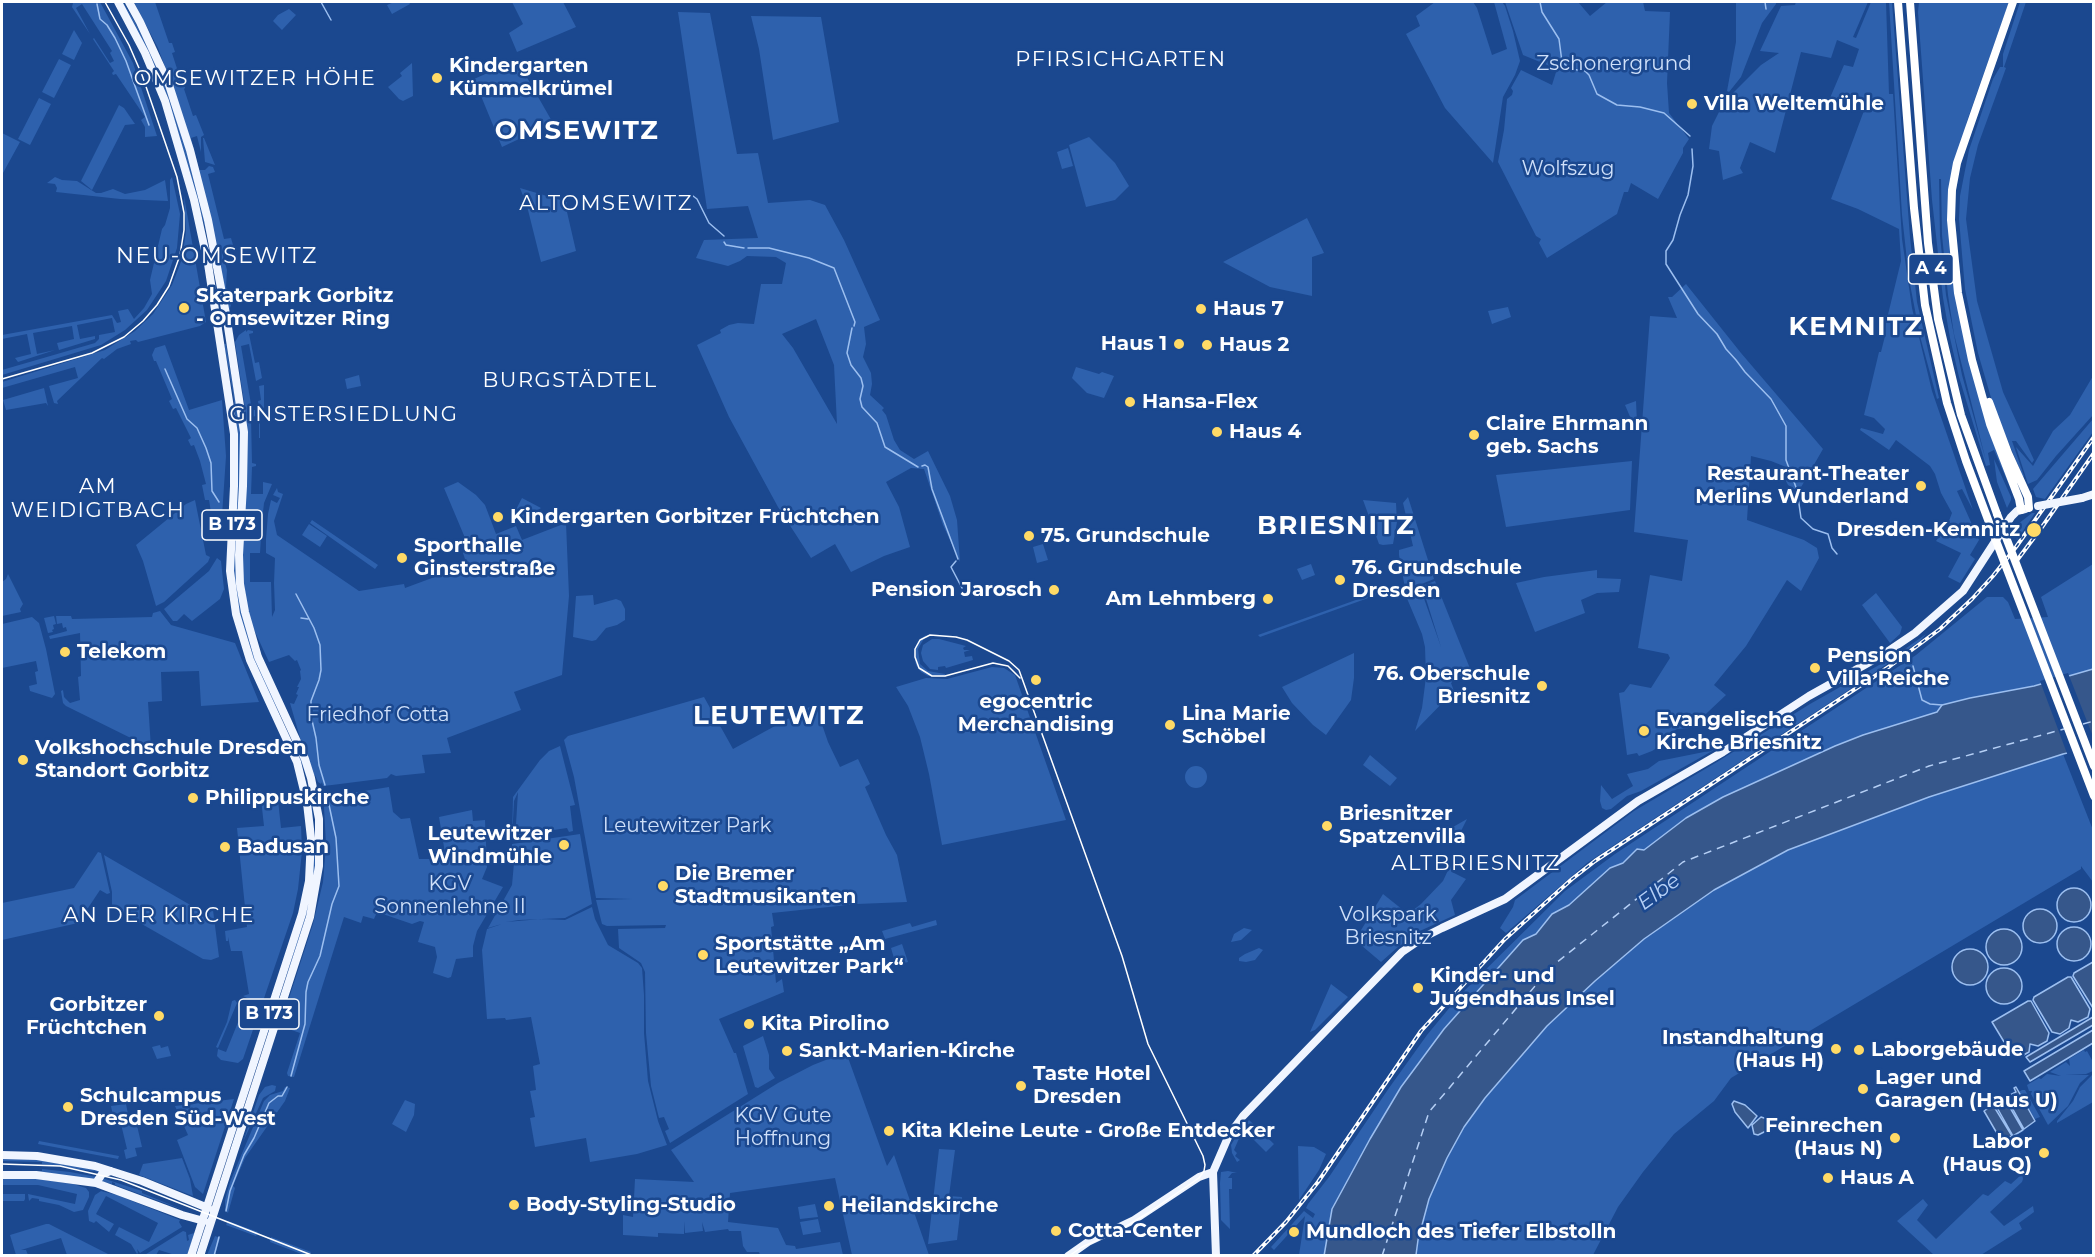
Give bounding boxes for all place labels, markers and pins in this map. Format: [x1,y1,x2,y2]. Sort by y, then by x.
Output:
place label: Kindergarten Kümmelkrümel [449,54,613,101]
marker: Kindergarten Kümmelkrümel [430,71,444,85]
place label: Villa Weltemühle [1704,92,1884,116]
marker: Villa Weltemühle [1685,97,1699,111]
place label: Skaterpark Gorbitz - Omsewitzer Ring [196,284,393,331]
place label: Haus 7 [1213,297,1284,321]
marker: Skaterpark Gorbitz - Omsewitzer Ring [177,301,191,315]
marker: Haus 7 [1194,302,1208,316]
place label: Haus 1 [1101,332,1167,356]
place label: Haus 2 [1219,333,1289,357]
marker: Haus 1 [1172,337,1186,351]
marker: Haus 2 [1200,338,1214,352]
place label: Hansa-Flex [1142,390,1258,414]
marker: Hansa-Flex [1123,395,1137,409]
place label: Claire Ehrmann geb. Sachs [1486,412,1648,459]
place label: Haus 4 [1229,420,1301,444]
marker: Haus 4 [1210,425,1224,439]
marker: Claire Ehrmann geb. Sachs [1467,428,1481,442]
place label: Restaurant-Theater Merlins Wunderland [1695,462,1909,509]
marker: Restaurant-Theater Merlins Wunderland [1914,479,1928,493]
place label: Kindergarten Gorbitzer Früchtchen [510,505,880,529]
marker: Kindergarten Gorbitzer Früchtchen [491,510,505,524]
place label: Dresden-Kemnitz [1836,518,2020,542]
marker: Dresden-Kemnitz [2025,521,2043,539]
place label: 75. Grundschule [1041,524,1210,548]
marker: 75. Grundschule [1022,529,1036,543]
place label: Sporthalle Ginsterstraße [414,534,555,581]
marker: Sporthalle Ginsterstraße [395,551,409,565]
place label: 76. Grundschule Dresden [1352,556,1522,603]
marker: 76. Grundschule Dresden [1333,573,1347,587]
place label: Pension Jarosch [871,578,1042,602]
marker: Pension Jarosch [1047,583,1061,597]
place label: Am Lehmberg [1106,587,1256,611]
marker: Am Lehmberg [1261,592,1275,606]
place label: Telekom [77,640,166,664]
place label: Pension Villa Reiche [1827,644,1949,691]
marker: Telekom [58,645,72,659]
marker: Pension Villa Reiche [1808,661,1822,675]
place label: 76. Oberschule Briesnitz [1374,662,1530,709]
marker: egocentric Merchandising [1029,673,1043,687]
marker: 76. Oberschule Briesnitz [1535,679,1549,693]
place label: egocentric Merchandising [958,690,1114,737]
place label: Lina Marie Schöbel [1182,702,1291,749]
place label: Evangelische Kirche Briesnitz [1656,708,1822,755]
marker: Lina Marie Schöbel [1163,718,1177,732]
marker: Evangelische Kirche Briesnitz [1637,724,1651,738]
place label: Volkshochschule Dresden Standort Gorbitz [35,736,307,783]
marker: Volkshochschule Dresden Standort Gorbitz [16,753,30,767]
place label: Philippuskirche [205,786,369,810]
marker: Philippuskirche [186,791,200,805]
place label: Briesnitzer Spatzenvilla [1339,802,1466,849]
marker: Briesnitzer Spatzenvilla [1320,819,1334,833]
place label: Leutewitzer Windmühle [427,822,552,869]
place label: Badusan [237,835,329,859]
marker: Leutewitzer Windmühle [557,838,571,852]
marker: Badusan [218,840,232,854]
place label: Die Bremer Stadtmusikanten [675,862,856,909]
marker: Die Bremer Stadtmusikanten [656,879,670,893]
place label: Sportstätte „Am Leutewitzer Park“ [715,932,904,979]
marker: Sportstätte „Am Leutewitzer Park“ [696,948,710,962]
place label: Kinder- und Jugendhaus Insel [1430,964,1615,1011]
marker: Kinder- und Jugendhaus Insel [1411,981,1425,995]
place label: Gorbitzer Früchtchen [26,993,147,1040]
marker: Gorbitzer Früchtchen [152,1009,166,1023]
place label: Kita Pirolino [761,1012,889,1036]
marker: Kita Pirolino [742,1017,756,1031]
place label: Instandhaltung (Haus H) [1662,1026,1824,1073]
place label: Laborgebäude [1871,1038,2024,1062]
place label: Sankt-Marien-Kirche [799,1039,1015,1063]
marker: Instandhaltung (Haus H) [1829,1042,1843,1056]
marker: Laborgebäude [1852,1043,1866,1057]
marker: Sankt-Marien-Kirche [780,1044,794,1058]
place label: Taste Hotel Dresden [1033,1062,1151,1109]
place label: Lager und Garagen (Haus U) [1875,1066,2058,1113]
marker: Taste Hotel Dresden [1014,1079,1028,1093]
marker: Lager und Garagen (Haus U) [1856,1082,1870,1096]
place label: Schulcampus Dresden Süd-West [80,1084,276,1131]
marker: Schulcampus Dresden Süd-West [61,1100,75,1114]
place label: Feinrechen (Haus N) [1765,1114,1883,1161]
place label: Kita Kleine Leute - Große Entdecker [901,1119,1275,1143]
marker: Kita Kleine Leute - Große Entdecker [882,1124,896,1138]
place label: Labor (Haus Q) [1942,1130,2032,1177]
marker: Feinrechen (Haus N) [1888,1131,1902,1145]
marker: Labor (Haus Q) [2037,1146,2051,1160]
place label: Haus A [1840,1166,1914,1190]
marker: Haus A [1821,1171,1835,1185]
place label: Body-Styling-Studio [526,1193,736,1217]
place label: Heilandskirche [841,1194,998,1218]
marker: Body-Styling-Studio [507,1198,521,1212]
marker: Heilandskirche [822,1199,836,1213]
place label: Cotta-Center [1068,1219,1202,1243]
place label: Mundloch des Tiefer Elbstolln [1306,1220,1616,1244]
marker: Cotta-Center [1049,1224,1063,1238]
marker: Mundloch des Tiefer Elbstolln [1287,1225,1301,1239]

